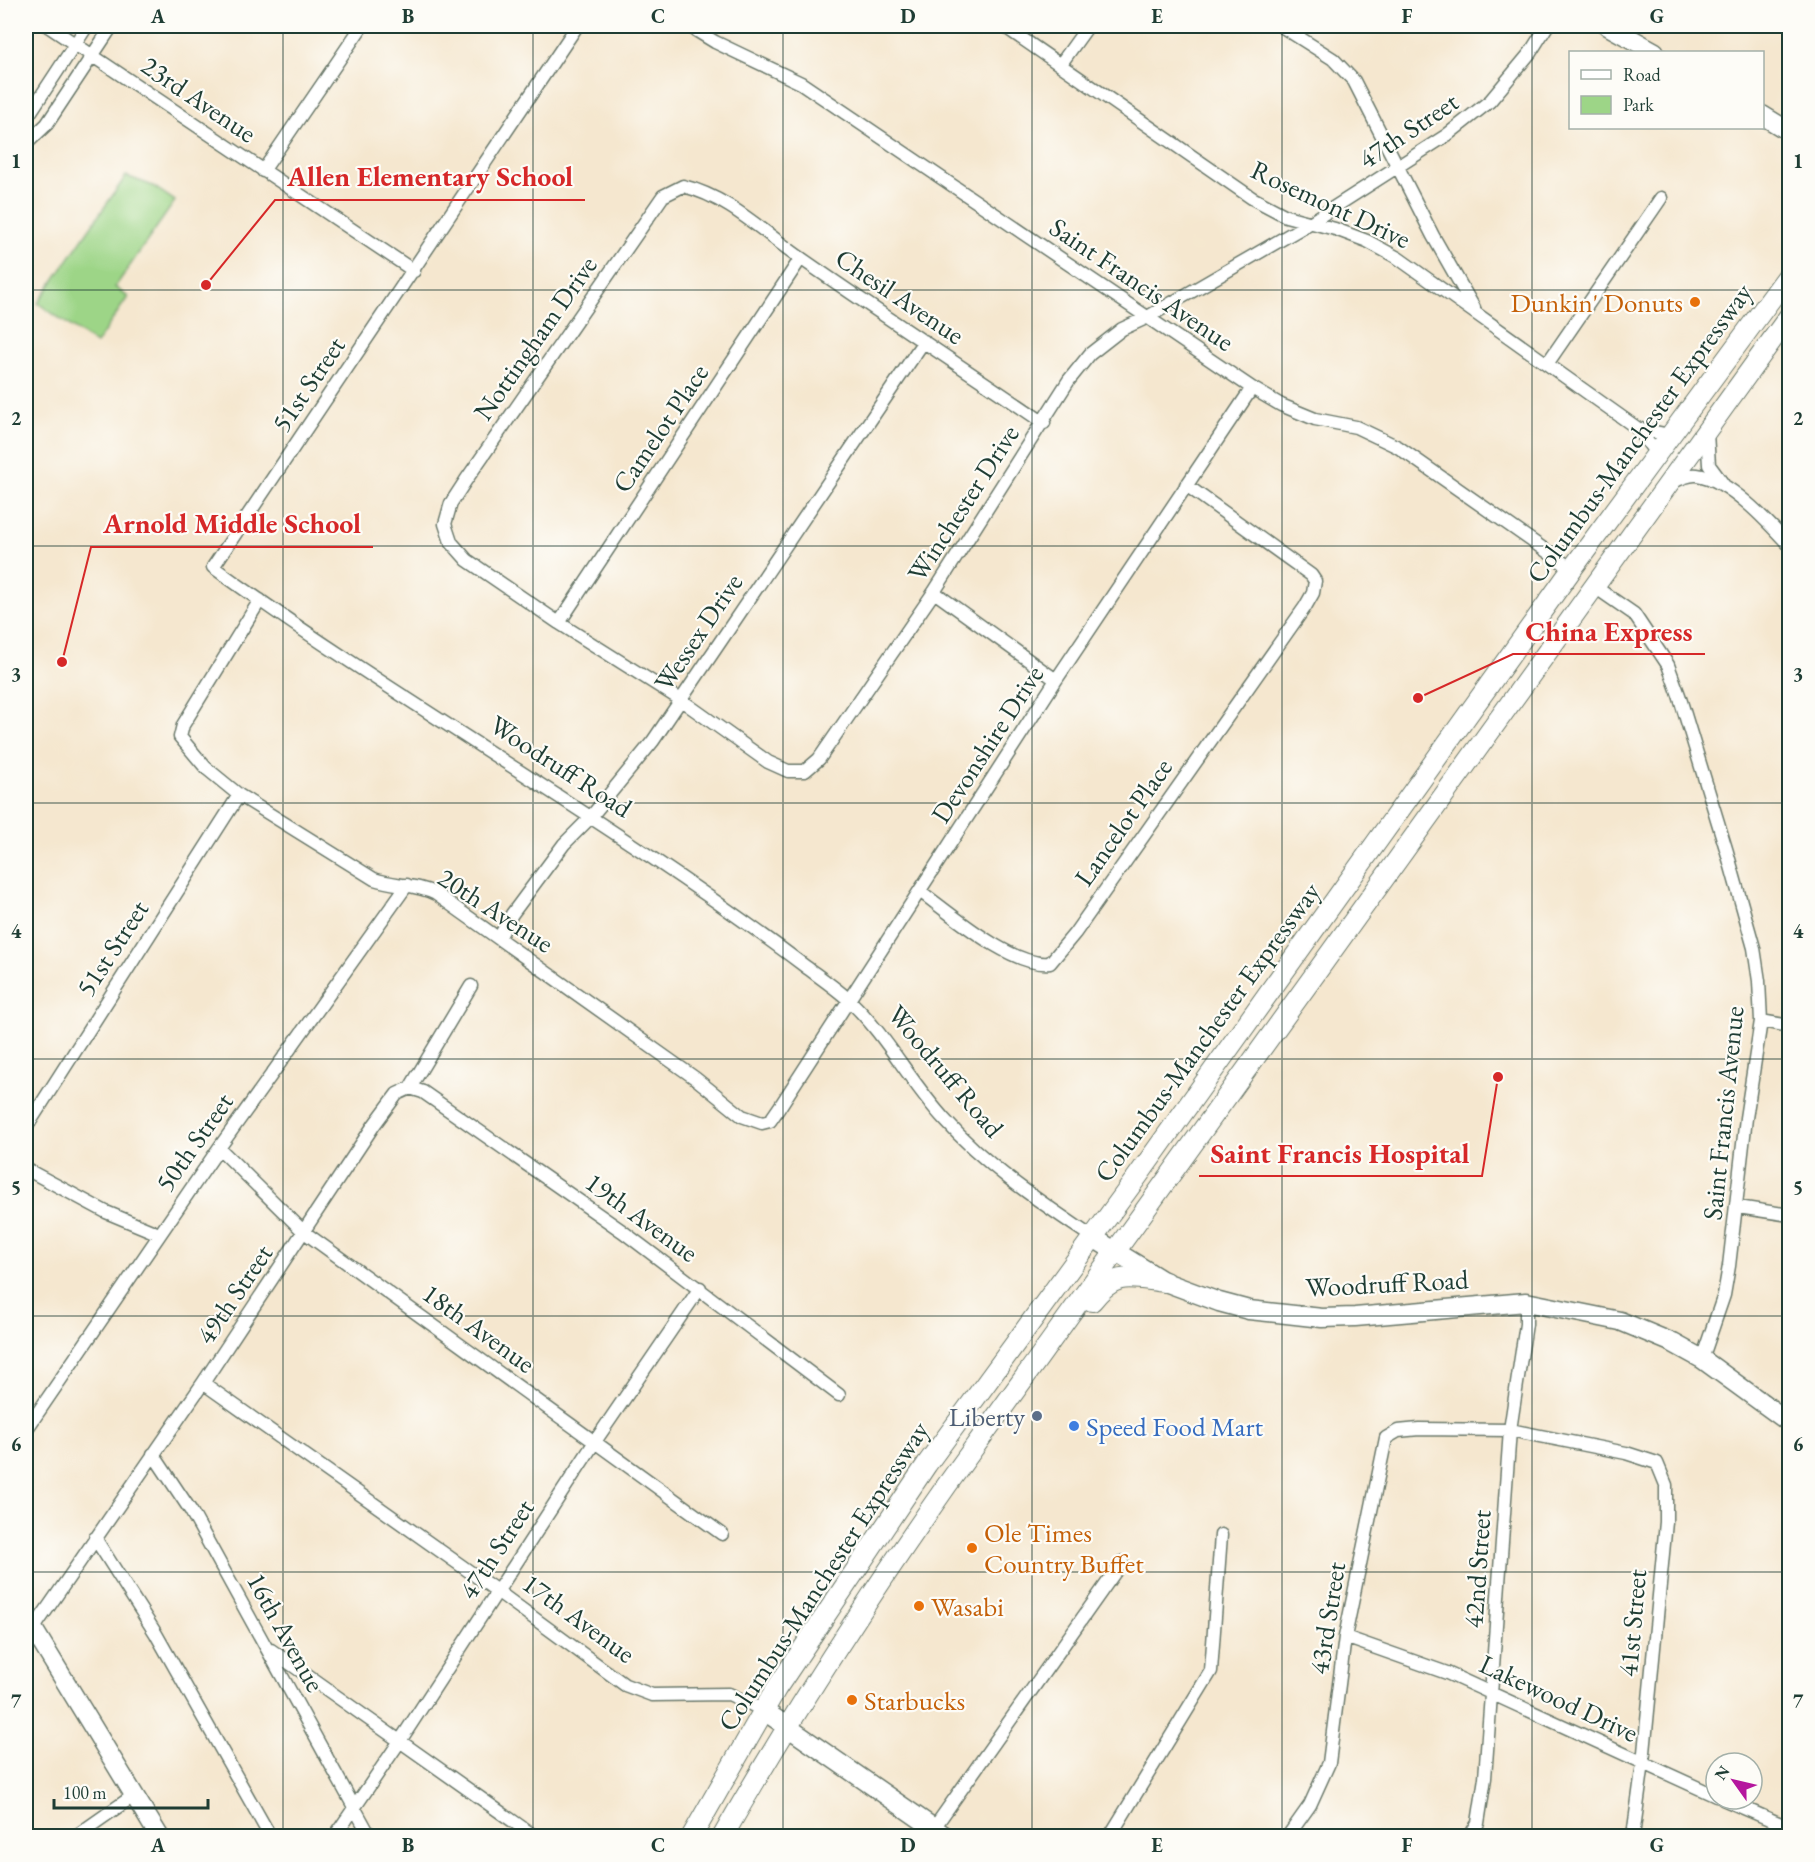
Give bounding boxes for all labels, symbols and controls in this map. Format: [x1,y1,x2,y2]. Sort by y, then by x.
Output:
text: A [150,3,166,29]
text: B [402,3,414,29]
text: C [651,3,665,29]
text: D [900,3,916,29]
text: E [1151,3,1163,29]
text: F [1402,3,1413,29]
text: G [1650,3,1664,29]
street label: 23rd Avenue [135,48,263,150]
legend [1569,51,1764,129]
text: Road [1623,63,1662,86]
street label: 47th Street [1351,84,1465,176]
text: Park [1623,93,1654,116]
text: 1 [11,148,21,174]
text: 1 [1793,148,1803,174]
street label: Rosemont Drive [1246,152,1416,256]
callout: Allen Elementary School [275,154,585,200]
text: Allen Elementary School [286,158,573,194]
street label: Saint Francis Avenue [1043,209,1241,359]
street label: Chesil Avenue [829,240,971,352]
street label: Nottingham Drive [465,249,605,427]
street label: Columbus-Manchester Expressway [1518,276,1760,590]
place label: Dunkin' Donuts [1510,285,1683,320]
marker: Dunkin' Donuts [1688,295,1702,309]
street label: 51st Street [263,329,353,438]
street label: Camelot Place [604,357,716,499]
text: 2 [11,405,22,431]
text: 2 [1793,405,1804,431]
street label: Winchester Drive [899,418,1027,588]
callout: Arnold Middle School [91,501,373,547]
text: Arnold Middle School [102,505,361,541]
street label: Wessex Drive [646,566,750,698]
callout: China Express [1513,608,1705,654]
text: China Express [1525,613,1693,649]
street label: Devonshire Drive [923,658,1051,830]
text: 3 [11,661,21,687]
text: 3 [1793,661,1803,687]
street label: Woodruff Road [483,707,639,825]
street label: Lancelot Place [1066,751,1180,893]
street label: 20th Avenue [431,860,561,960]
street label: Columbus-Manchester Expressway [1086,875,1328,1189]
street label: 51st Street [68,893,156,1003]
text: 4 [11,918,22,944]
text: 4 [1793,918,1804,944]
street label: Woodruff Road [880,997,1012,1145]
street label: Saint Francis Avenue [1694,1004,1752,1222]
street label: 50th Street [147,1085,241,1198]
callout: Saint Francis Hospital [1199,1130,1482,1176]
text: Saint Francis Hospital [1210,1135,1470,1171]
street label: 19th Avenue [579,1164,705,1270]
text: 5 [11,1174,21,1200]
text: 5 [1793,1174,1803,1200]
street label: 49th Street [188,1237,280,1351]
street label: Woodruff Road [1305,1261,1470,1305]
street label: 18th Avenue [416,1275,542,1381]
place label: Liberty [949,1399,1025,1434]
marker: Liberty [1030,1409,1044,1423]
place label: Speed Food Mart [1086,1409,1264,1444]
street label: Columbus-Manchester Expressway [710,1414,937,1738]
marker: Speed Food Mart [1067,1419,1081,1433]
text: 6 [11,1431,22,1457]
text: 6 [1793,1431,1804,1457]
street label: 47th Street [451,1492,542,1606]
street label: 42nd Street [1455,1508,1499,1629]
place label: Ole Times Country Buffet [984,1515,1144,1581]
marker: Ole Times Country Buffet [965,1541,979,1555]
street label: 43rd Street [1301,1559,1353,1677]
street label: 17th Avenue [516,1565,642,1671]
street label: 16th Avenue [239,1566,333,1698]
street label: 41st Street [1610,1567,1654,1678]
place label: Wasabi [931,1589,1004,1624]
marker: Wasabi [912,1599,926,1613]
street label: Lakewood Drive [1474,1646,1644,1750]
place label: Starbucks [864,1683,965,1718]
text: 7 [11,1688,22,1714]
text: 7 [1793,1688,1804,1714]
marker: Starbucks [845,1693,859,1707]
north arrow [1704,1751,1764,1811]
text: N [1710,1762,1734,1784]
scale bar [54,1772,208,1810]
text: 100 m [63,1781,107,1804]
text: A [150,1832,166,1858]
text: B [402,1832,414,1858]
text: C [651,1832,665,1858]
text: D [900,1832,916,1858]
text: E [1151,1832,1163,1858]
text: F [1402,1832,1413,1858]
text: G [1650,1832,1664,1858]

